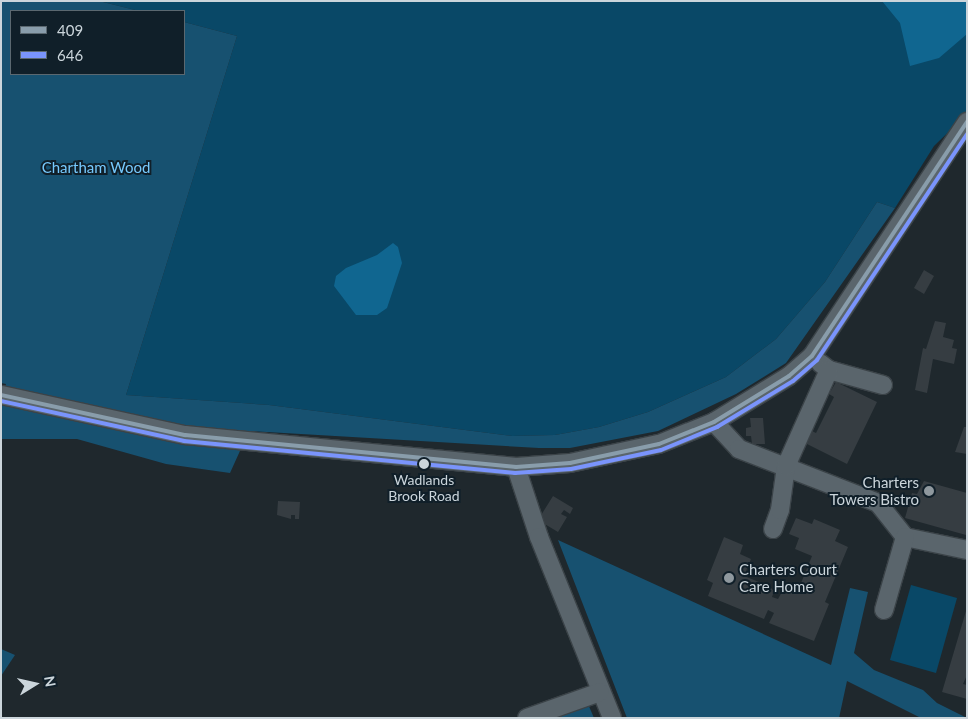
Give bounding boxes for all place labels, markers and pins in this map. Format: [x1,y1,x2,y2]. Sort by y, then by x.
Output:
marker: Wadlands Brook Road [419,459,429,469]
place label: Wadlands Brook Road [388,472,460,504]
place label: Charters Towers Bistro [830,473,919,508]
marker: Charters Towers Bistro [923,485,935,497]
place label: Charters Court Care Home [739,560,837,595]
marker: Charters Court Care Home [723,572,735,584]

